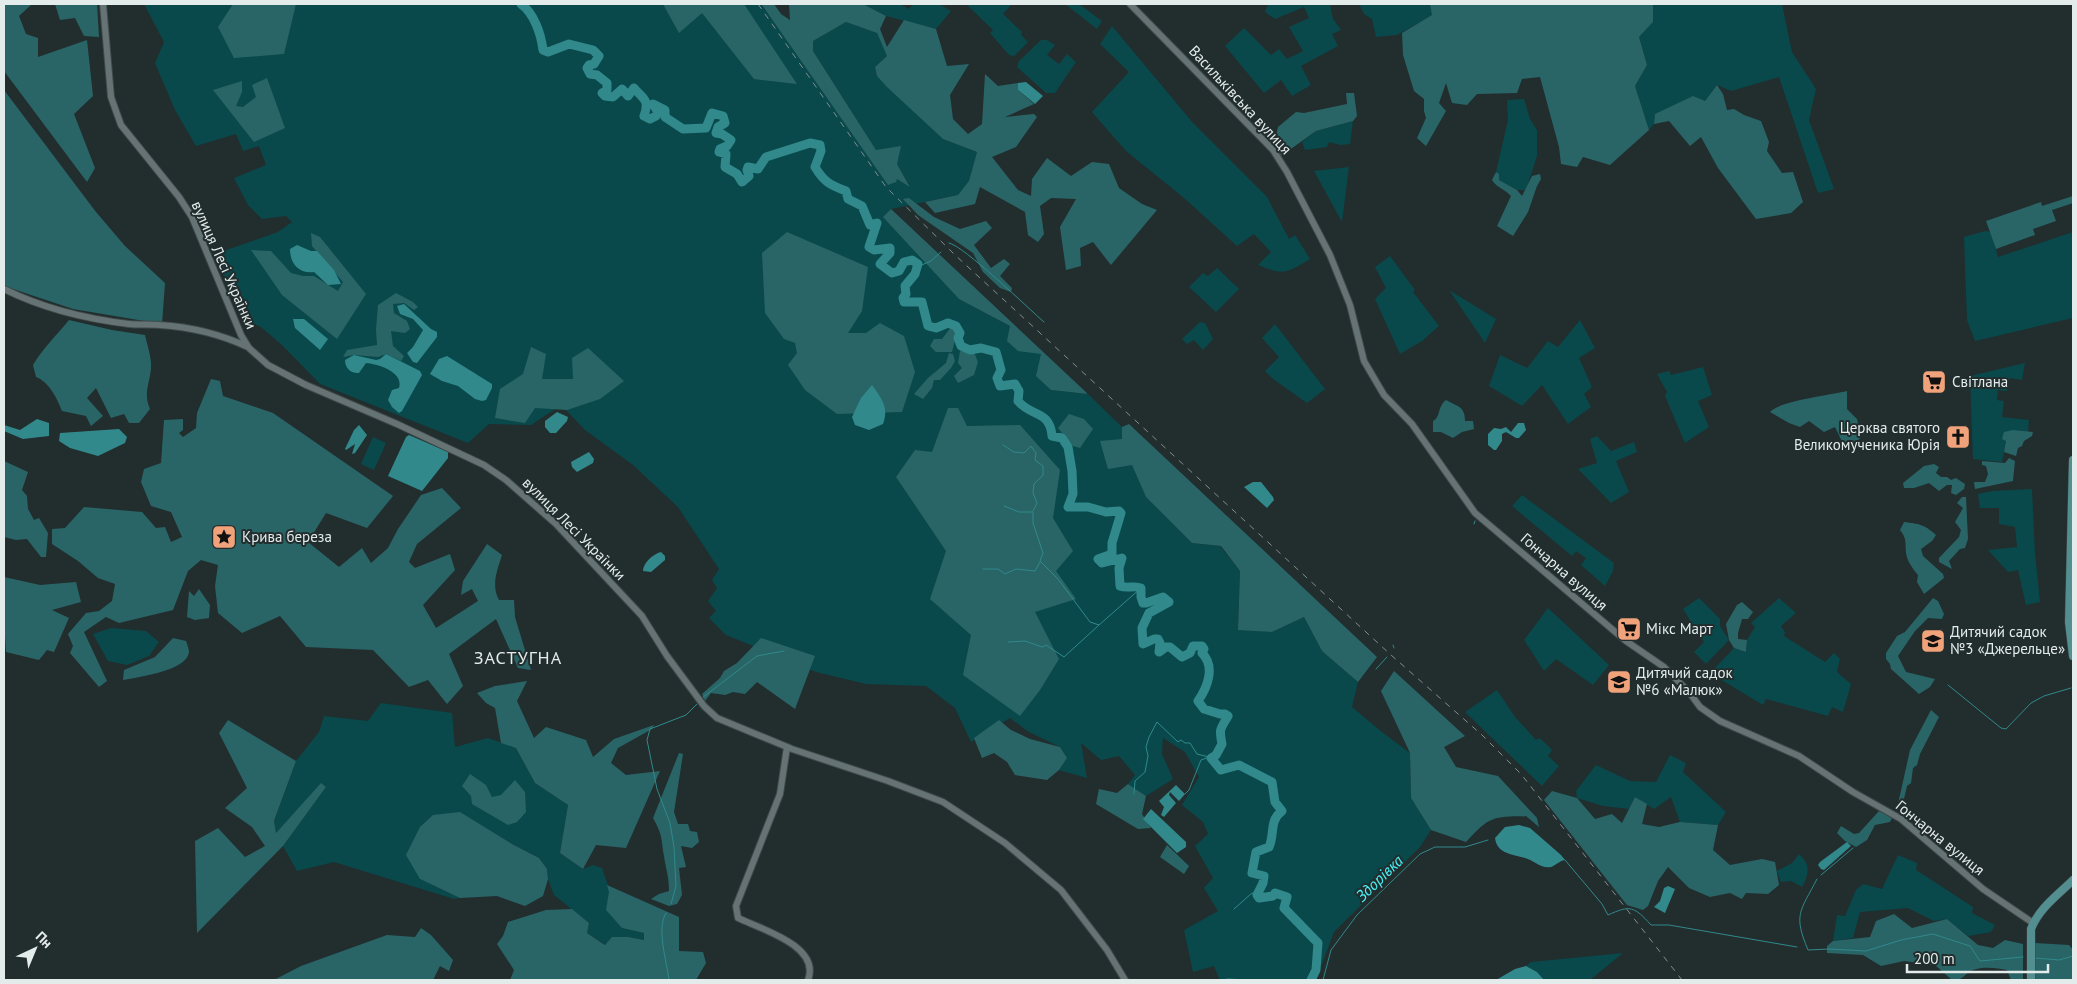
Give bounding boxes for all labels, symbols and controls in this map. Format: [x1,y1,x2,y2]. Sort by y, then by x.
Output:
street label: Васильківська вулиця [1185,41,1296,158]
street label: вулиця Лесі Українки [188,198,261,332]
supermarket icon: Світлана [1921,369,1947,395]
place label: Світлана [1952,372,2008,391]
place label: Церква святого Великомученика Юрія [1794,418,1940,454]
church icon: Церква святого Великомученика Юрія [1945,424,1971,450]
street label: вулиця Лесі Українки [519,473,630,584]
place icon: Крива береза [211,524,237,550]
place label: Крива береза [242,527,332,546]
street label: Гончарна вулиця [1517,529,1612,615]
supermarket icon: Мікс Март [1616,616,1642,642]
place label: Мікс Март [1646,619,1713,638]
place label: Дитячий садок №3 «Джерельце» [1950,622,2065,658]
school or university icon: Дитячий садок №3 «Джерельце» [1920,628,1946,654]
district label: ЗАСТУГНА [474,646,562,669]
place label: Дитячий садок №6 «Малюк» [1636,663,1733,699]
school or university icon: Дитячий садок №6 «Малюк» [1606,669,1632,695]
street label: Гончарна вулиця [1892,796,1989,879]
water label: Здорівка [1351,850,1407,906]
north arrow [10,924,60,974]
text: Пн [32,927,56,952]
scale bar [1907,942,2048,974]
text: 200 m [1914,949,1955,968]

